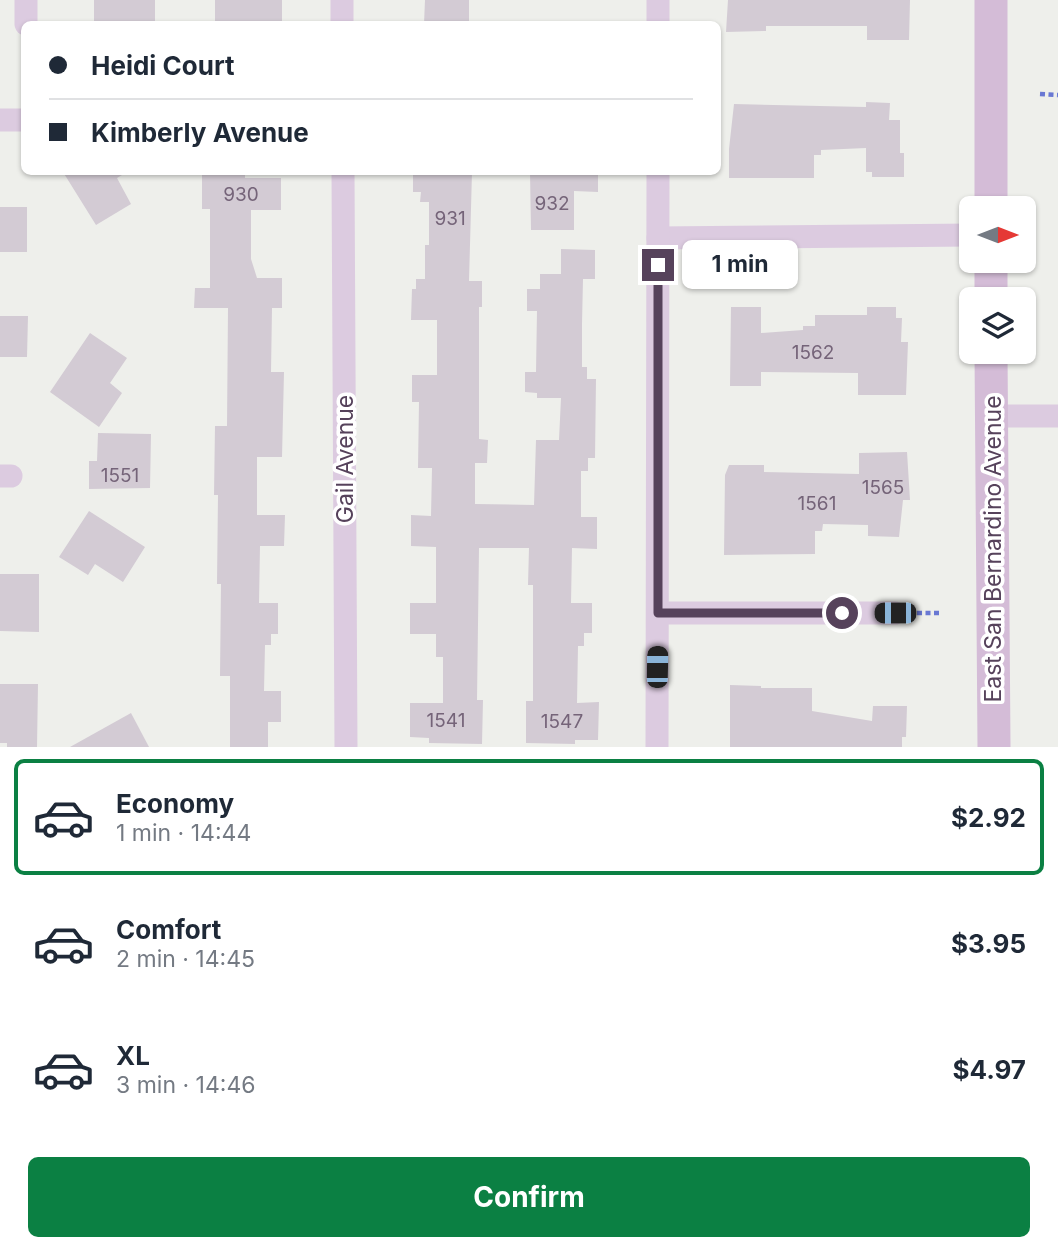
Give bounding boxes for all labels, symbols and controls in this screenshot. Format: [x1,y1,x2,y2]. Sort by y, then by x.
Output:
text: Heidi Court [91,50,235,81]
text: Kimberly Avenue [91,117,309,148]
house number: 930 [223,183,259,206]
house number: 932 [534,192,570,215]
north arrow [959,196,1036,273]
map controls [959,196,1036,364]
house number: 931 [434,207,466,230]
callout: 1 min [682,240,798,290]
route end [642,249,674,281]
text: 1 min [712,250,768,278]
button: layers [959,287,1036,364]
house number: 1562 [792,341,834,364]
street label: Gail Avenue [331,395,359,523]
street label: East San Bernardino Avenue [979,395,1007,703]
house number: 1551 [101,464,139,487]
house number: 1565 [862,476,904,499]
house number: 1561 [798,492,836,515]
route start [826,597,858,629]
car [875,603,917,624]
car [647,646,668,688]
house number: 1541 [427,709,465,732]
house number: 1547 [541,710,583,733]
icon: car [32,786,95,849]
text: Economy [116,788,234,819]
text: $2.92 [951,802,1026,833]
text: 1 min · 14:44 [116,819,251,847]
icon: car [32,912,95,975]
text: Comfort [116,914,221,945]
text: $3.95 [951,928,1026,959]
text: 2 min · 14:45 [116,945,255,973]
icon: car [32,1038,95,1101]
text: XL [116,1040,150,1071]
text: $4.97 [952,1054,1026,1085]
text: 3 min · 14:46 [116,1071,256,1099]
button: Confirm [28,1157,1030,1237]

